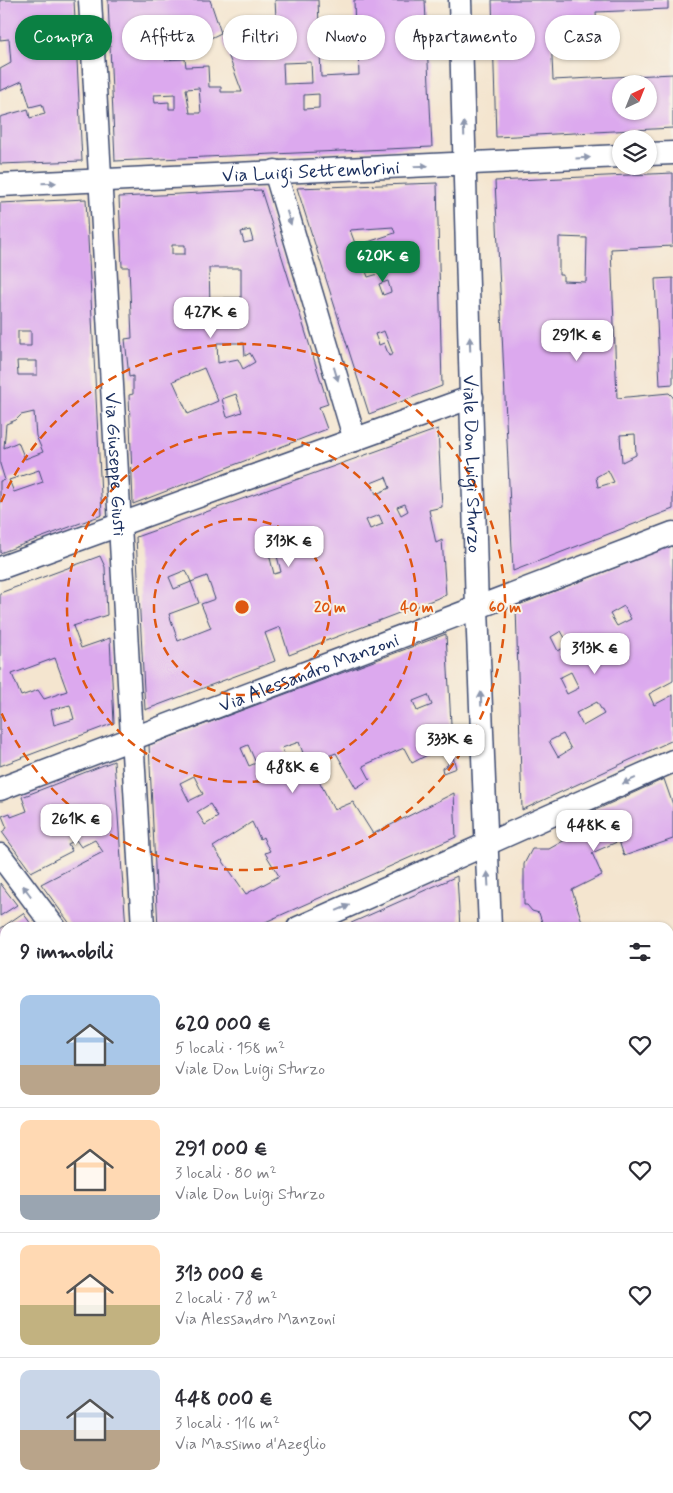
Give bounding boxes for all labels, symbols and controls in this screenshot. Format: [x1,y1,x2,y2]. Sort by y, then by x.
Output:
chip: Compra [15,15,112,60]
chip: Affitta [122,15,213,60]
chip: Filtri [223,15,297,60]
chip: Nuovo [307,15,385,60]
chip: Appartamento [395,15,535,60]
chip: Casa [545,15,620,60]
north arrow [612,75,658,120]
map controls [612,75,657,175]
one-way arrow [460,121,468,137]
button: layers [612,130,657,175]
one-way arrow [575,154,591,162]
street label: Via Luigi Settembrini [221,155,400,189]
one-way arrow [413,162,429,170]
one-way arrow [41,179,57,187]
one-way arrow [285,211,293,226]
pin: 620K € [342,240,424,283]
text: 620K € [357,246,409,267]
pin: 427K € [170,296,252,339]
text: 427K € [185,302,237,323]
pin: 291K € [536,320,618,362]
text: 291K € [552,325,602,346]
one-way arrow [466,336,474,352]
one-way arrow [332,366,340,381]
street label: Viale Don Luigi Sturzo [456,374,486,553]
street label: Via Giuseppe Giusti [98,392,132,537]
pin: 313K € [248,526,330,568]
text: 313K € [266,531,312,552]
centre of rings [233,598,251,616]
text: 20 m [314,598,346,618]
text: 40 m [400,598,434,618]
text: 60 m [489,598,521,618]
street label: Via Alessandro Manzoni [215,628,403,719]
pin: 313K € [554,632,636,675]
text: 313K € [572,638,618,659]
one-way arrow [476,691,484,707]
pin: 333K € [409,724,491,766]
text: 333K € [427,729,473,750]
pin: 488K € [252,752,334,794]
text: 488K € [267,757,319,778]
one-way arrow [622,778,636,786]
pin: 261K € [35,804,117,846]
text: 261K € [51,809,101,830]
pin: 448K € [553,810,635,852]
text: 448K € [567,815,621,836]
one-way arrow [483,871,491,887]
one-way arrow [22,885,33,898]
one-way arrow [336,904,350,912]
text: 9 immobili [20,938,114,966]
icon: filters [626,938,654,966]
text: 620 000 € [175,1010,271,1038]
icon: home [60,1015,120,1075]
icon: heart [626,1031,654,1059]
text: 5 locali · 158 m² [175,1038,285,1059]
text: Viale Don Luigi Sturzo [175,1059,325,1080]
text: 291 000 € [175,1135,267,1163]
icon: home [60,1140,120,1200]
icon: heart [626,1156,654,1184]
text: 3 locali · 80 m² [175,1163,277,1184]
text: Viale Don Luigi Sturzo [175,1184,325,1205]
text: 313 000 € [175,1260,264,1288]
icon: home [60,1265,120,1325]
icon: heart [626,1281,654,1309]
text: 2 locali · 78 m² [175,1288,277,1309]
text: Via Alessandro Manzoni [175,1309,335,1330]
text: 448 000 € [175,1385,273,1413]
icon: home [60,1390,120,1450]
icon: heart [626,1406,654,1434]
text: 3 locali · 116 m² [175,1413,280,1434]
text: Via Massimo d'Azeglio [175,1434,326,1455]

